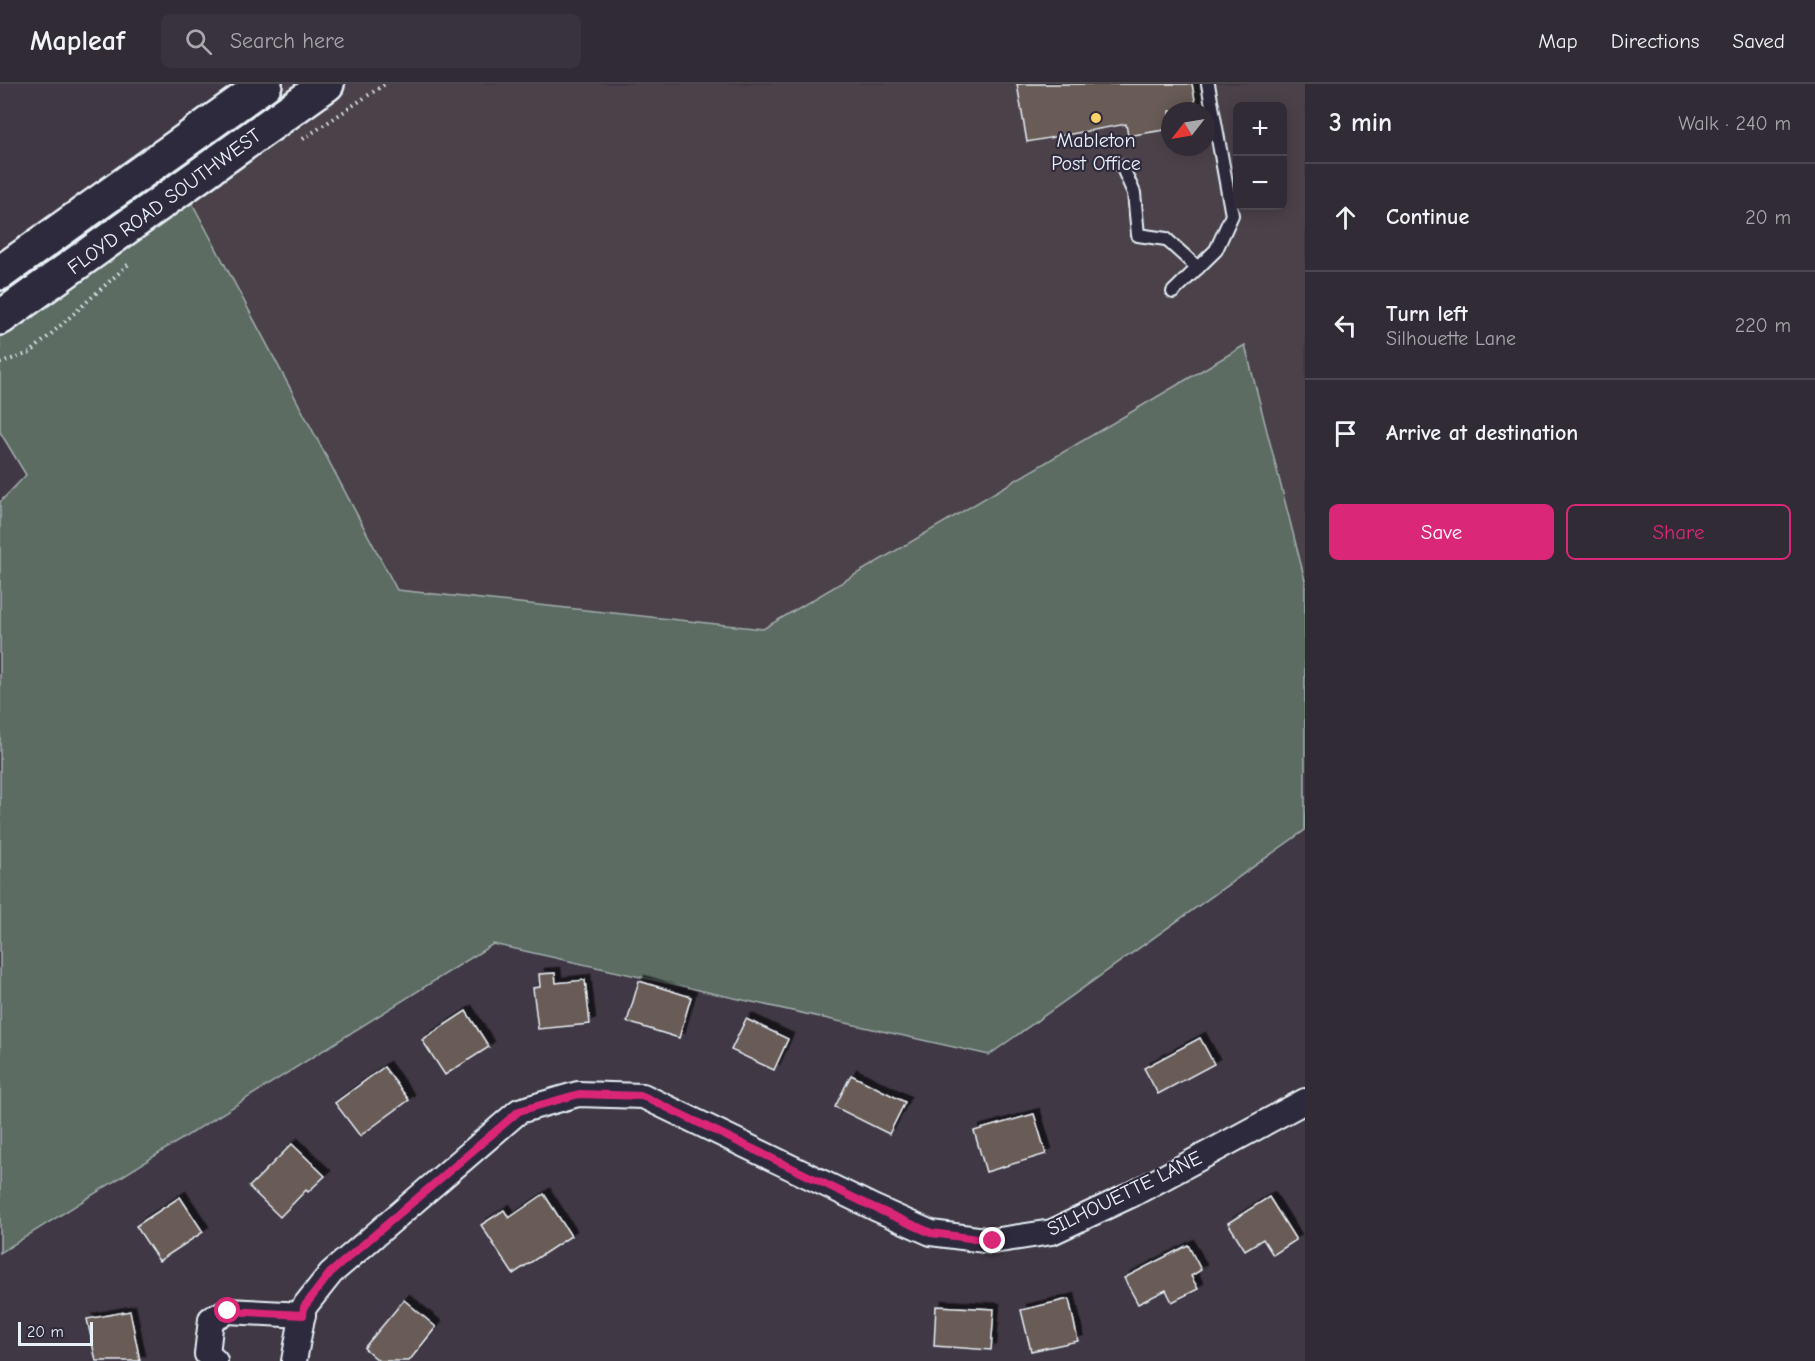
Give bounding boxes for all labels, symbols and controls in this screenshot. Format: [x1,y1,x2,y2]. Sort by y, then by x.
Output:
search box [161,14,581,68]
text: Mapleaf [30,25,125,57]
icon: search [182,25,215,58]
text: Search here [230,28,344,54]
text: Map [1538,29,1578,53]
text: Directions [1611,29,1700,53]
text: Saved [1733,29,1785,53]
north arrow [1161,102,1215,156]
map controls [1233,102,1287,210]
button: + [1233,102,1287,156]
text: 3 min [1329,108,1392,138]
marker: Mableton Post Office [1089,111,1103,125]
text: Walk · 240 m [1678,112,1791,135]
street label: FLOYD ROAD SOUTHWEST [63,123,266,279]
place label: Mableton Post Office [1051,129,1141,175]
button: − [1233,156,1287,210]
icon: ahead [1329,201,1362,234]
text: Continue [1386,204,1469,230]
text: 20 m [1745,206,1791,229]
text: Turn left [1386,301,1468,327]
icon: left [1329,309,1362,342]
text: 220 m [1735,314,1791,337]
text: Silhouette Lane [1386,327,1516,350]
icon: arrive [1329,417,1362,450]
text: Arrive at destination [1386,420,1578,446]
button: Save [1329,504,1554,560]
button: Share [1566,504,1791,560]
street label: SILHOUETTE LANE [1043,1146,1205,1241]
route end [979,1227,1005,1253]
route start [214,1297,240,1323]
scale bar [18,1319,93,1346]
text: 20 m [27,1323,64,1341]

